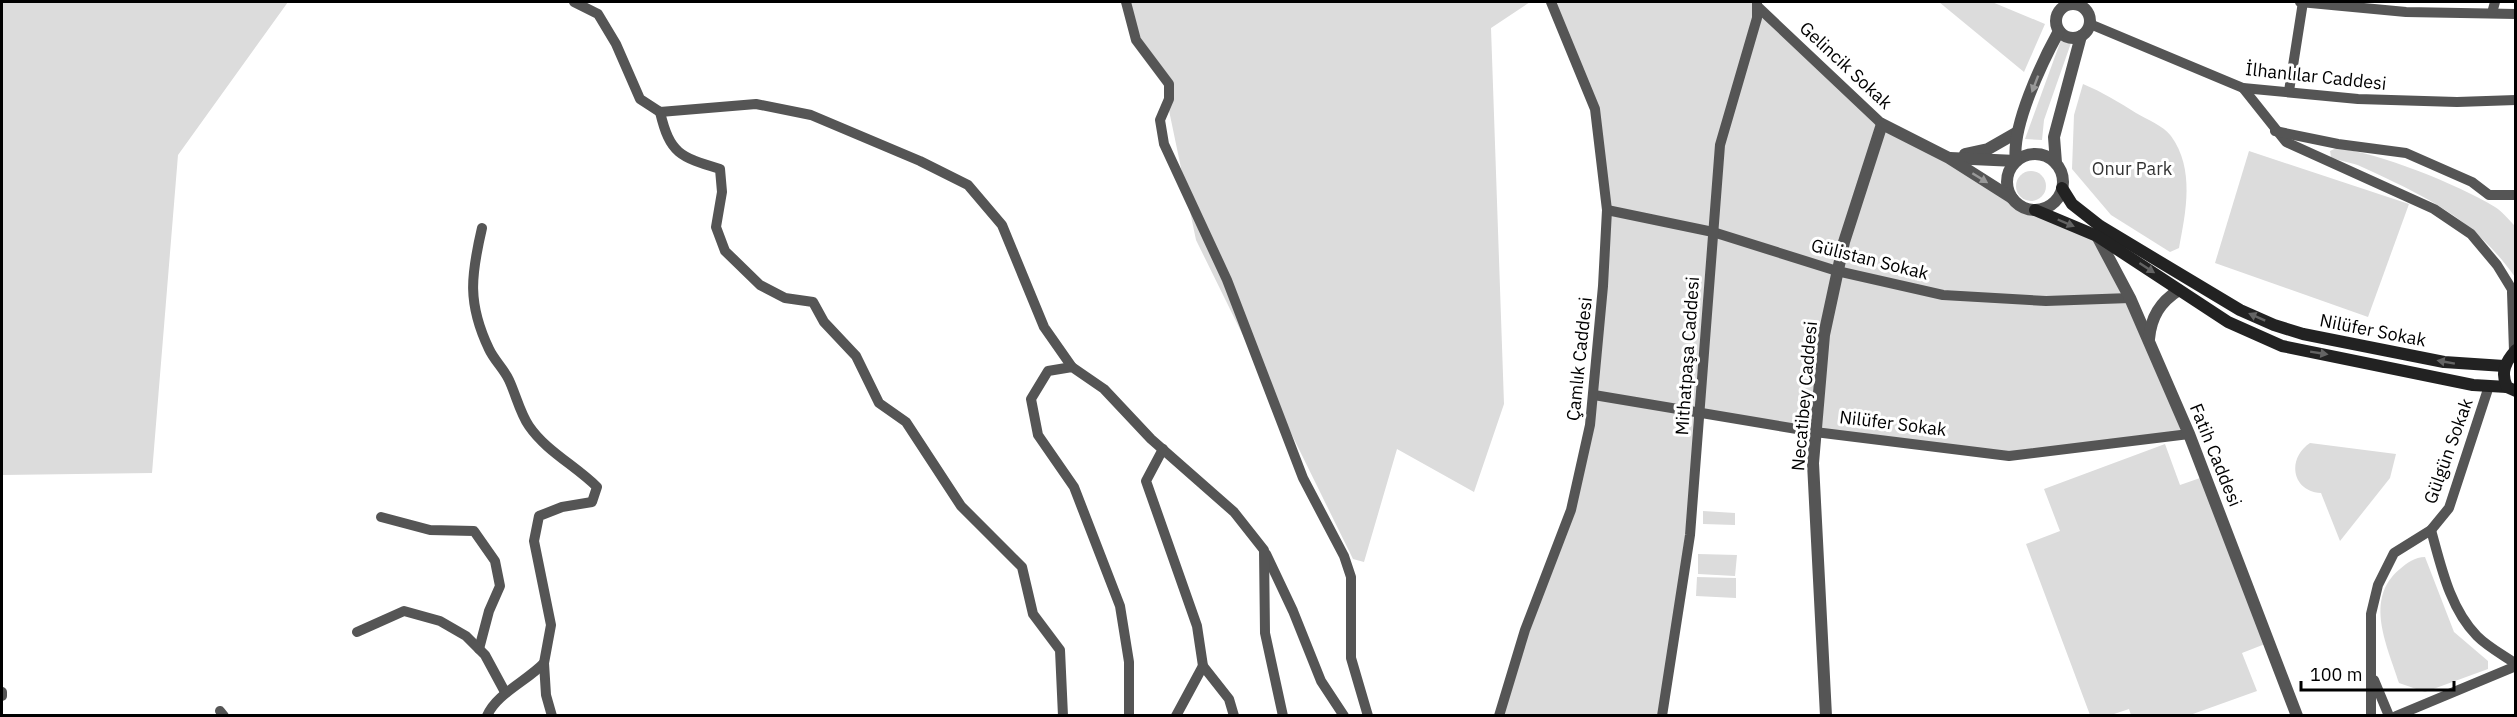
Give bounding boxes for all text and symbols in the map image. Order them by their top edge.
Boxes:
street label: Gelincik Sokak [1795,16,1897,114]
street label: İlhanlılar Caddesi [2244,57,2388,95]
one-way arrow [2030,75,2040,93]
park label: Onur Park [2092,157,2173,180]
one-way arrow [1972,172,1988,183]
one-way arrow [2058,218,2076,228]
street label: Gülistan Sokak [1809,233,1932,285]
one-way arrow [2139,262,2155,273]
street label: Mithatpaşa Caddesi [1670,276,1704,436]
street label: Çamlık Caddesi [1561,296,1597,422]
street label: Nilüfer Sokak [2318,308,2429,352]
one-way arrow [2248,312,2266,322]
street label: Necatibey Caddesi [1786,320,1822,472]
one-way arrow [2310,349,2329,358]
one-way arrow [2437,357,2456,366]
street label: Gülgün Sokak [2418,395,2478,507]
street label: Fatih Caddesi [2185,400,2247,510]
street label: Nilüfer Sokak [1838,405,1948,441]
scale bar [2301,654,2454,692]
text: 100 m [2310,663,2362,686]

